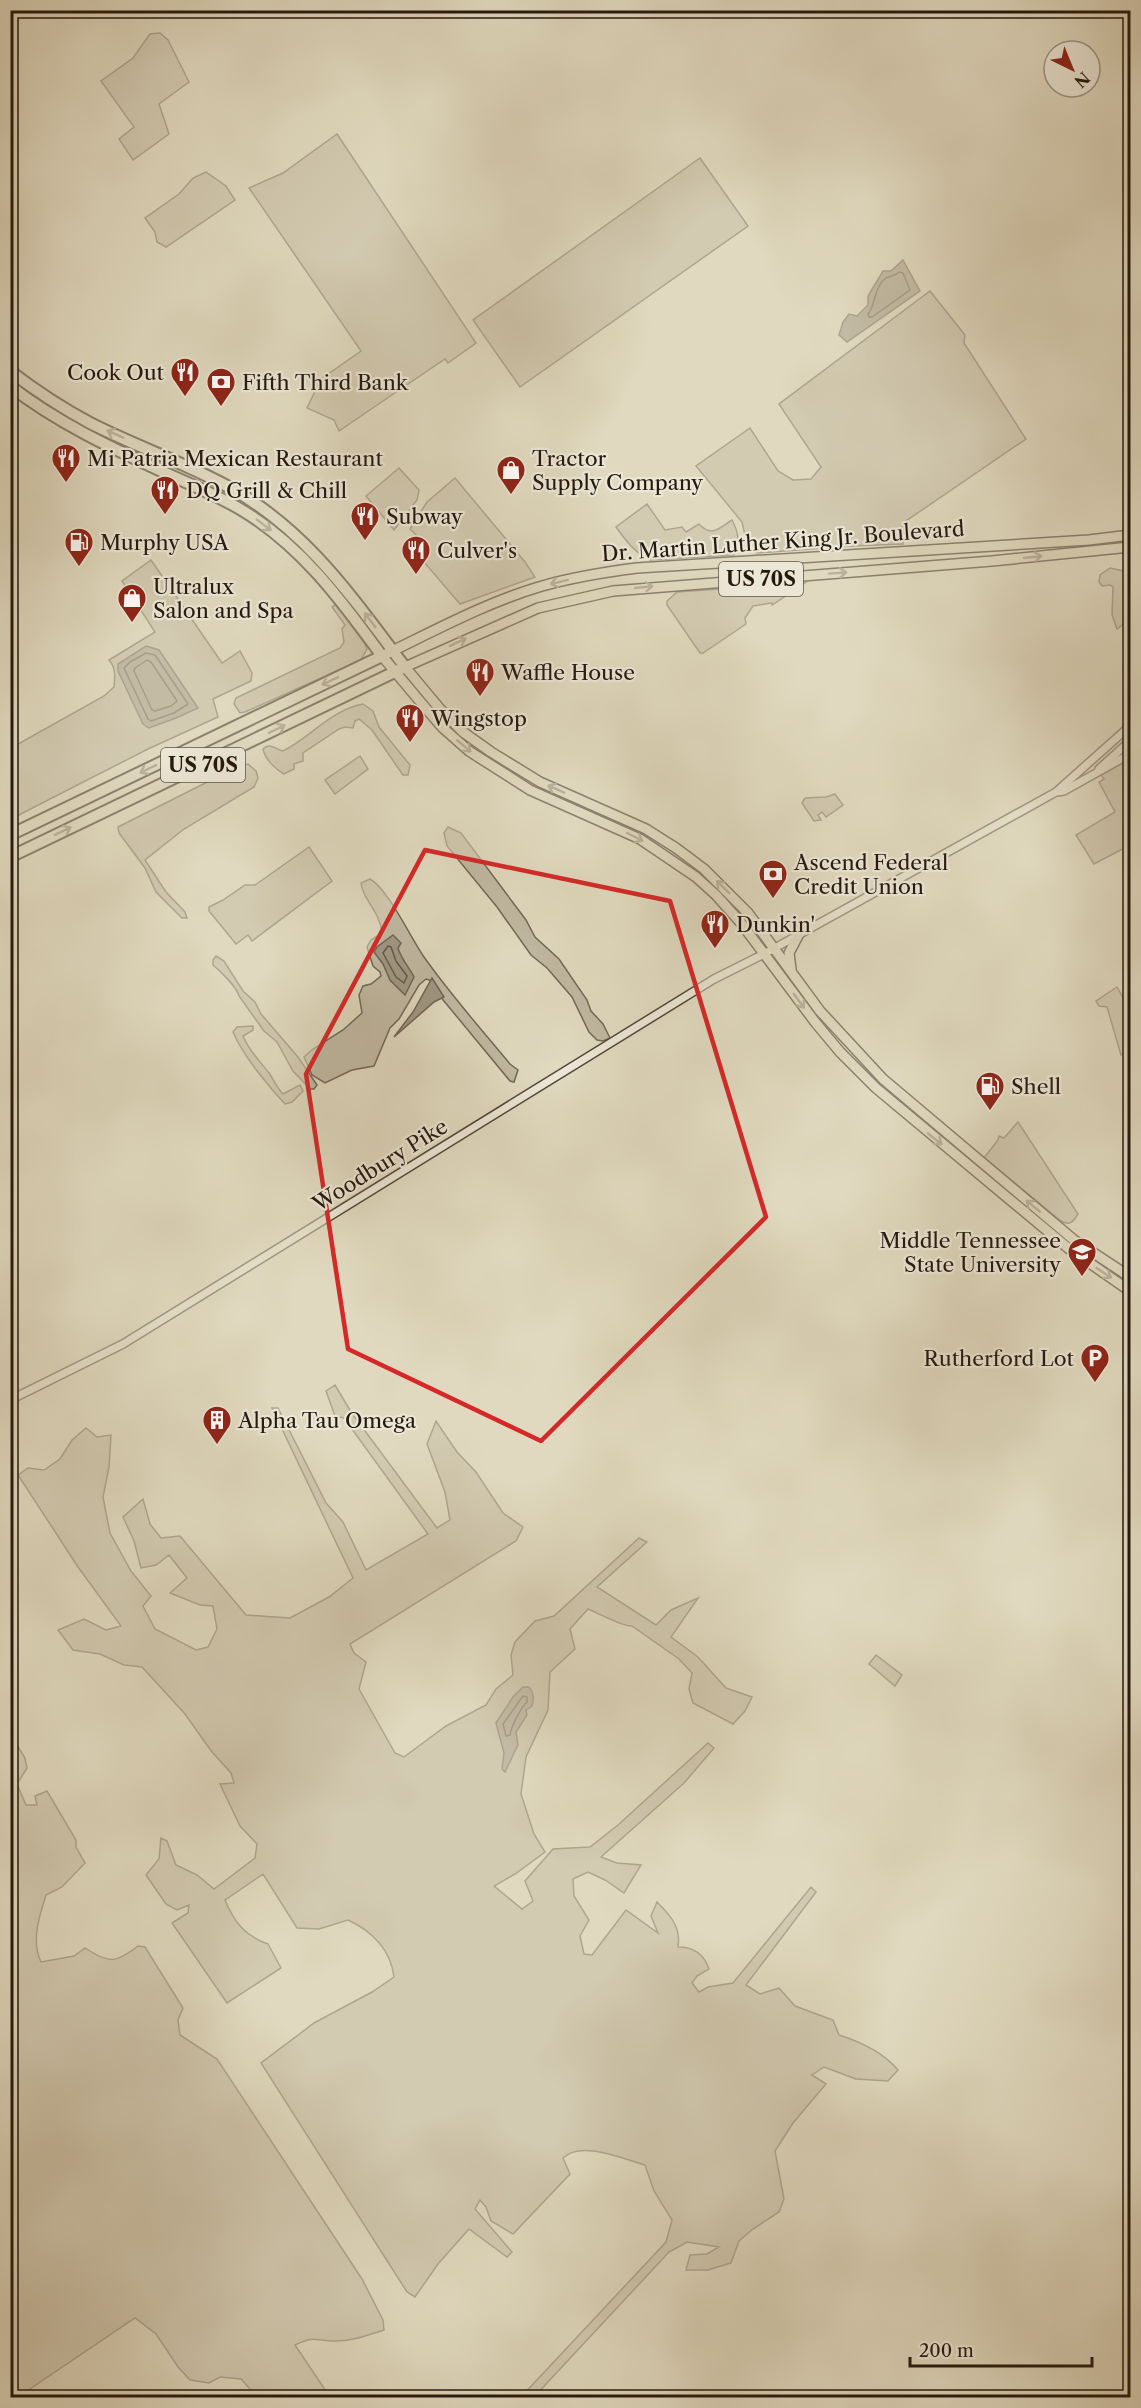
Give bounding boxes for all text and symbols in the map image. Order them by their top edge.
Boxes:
north arrow [1042,39,1102,99]
text: N [1070,68,1094,92]
restaurant icon: Cook Out [169,356,201,398]
place label: Cook Out [67,360,165,385]
bank icon: Fifth Third Bank [205,366,237,408]
place label: Fifth Third Bank [242,370,409,395]
one-way arrow [106,428,125,439]
restaurant icon: Mi Patria Mexican Restaurant [50,442,82,484]
place label: Mi Patria Mexican Restaurant [87,446,383,471]
place label: Tractor Supply Company [532,446,703,495]
shop icon: Tractor Supply Company [495,454,527,496]
restaurant icon: DQ Grill & Chill [149,474,181,516]
place label: DQ Grill & Chill [186,478,347,503]
restaurant icon: Subway [349,500,381,542]
place label: Subway [386,504,463,529]
street label: Dr. Martin Luther King Jr. Boulevard [601,516,965,566]
one-way arrow [255,519,271,531]
fuel station icon: Murphy USA [63,526,95,568]
place label: Murphy USA [100,530,229,555]
restaurant icon: Culver's [400,534,432,576]
place label: Culver's [437,538,517,563]
one-way arrow [1022,551,1042,562]
road number: US 70S [719,562,803,596]
one-way arrow [828,567,848,578]
place label: Ultralux Salon and Spa [153,574,294,623]
one-way arrow [550,576,569,588]
one-way arrow [634,581,653,592]
shop icon: Ultralux Salon and Spa [116,582,148,624]
one-way arrow [363,612,376,628]
one-way arrow [449,636,467,648]
restaurant icon: Waffle House [464,656,496,698]
place label: Waffle House [500,660,635,685]
one-way arrow [321,676,339,688]
restaurant icon: Wingstop [394,702,426,744]
place label: Wingstop [430,706,527,731]
one-way arrow [268,723,286,735]
one-way arrow [456,739,472,752]
road number: US 70S [161,748,245,782]
one-way arrow [140,763,158,775]
one-way arrow [548,783,566,794]
one-way arrow [54,825,72,837]
one-way arrow [626,831,644,843]
place label: Ascend Federal Credit Union [793,850,948,899]
bank icon: Ascend Federal Credit Union [757,858,789,900]
one-way arrow [715,880,730,895]
restaurant icon: Dunkin' [699,908,731,950]
place label: Dunkin' [736,912,815,937]
one-way arrow [793,992,805,1008]
fuel station icon: Shell [974,1070,1006,1112]
place label: Shell [1011,1074,1061,1099]
street label: Woodbury Pike [307,1114,452,1217]
one-way arrow [927,1133,943,1146]
one-way arrow [1025,1199,1041,1212]
place label: Middle Tennessee State University [879,1228,1061,1277]
school or university icon: Middle Tennessee State University [1066,1236,1098,1278]
one-way arrow [1096,1267,1112,1279]
parking icon: Rutherford Lot [1079,1342,1111,1384]
place label: Rutherford Lot [923,1346,1075,1371]
building icon: Alpha Tau Omega [201,1404,233,1446]
place label: Alpha Tau Omega [237,1408,417,1433]
scale bar [910,2330,1092,2368]
text: 200 m [919,2340,974,2362]

